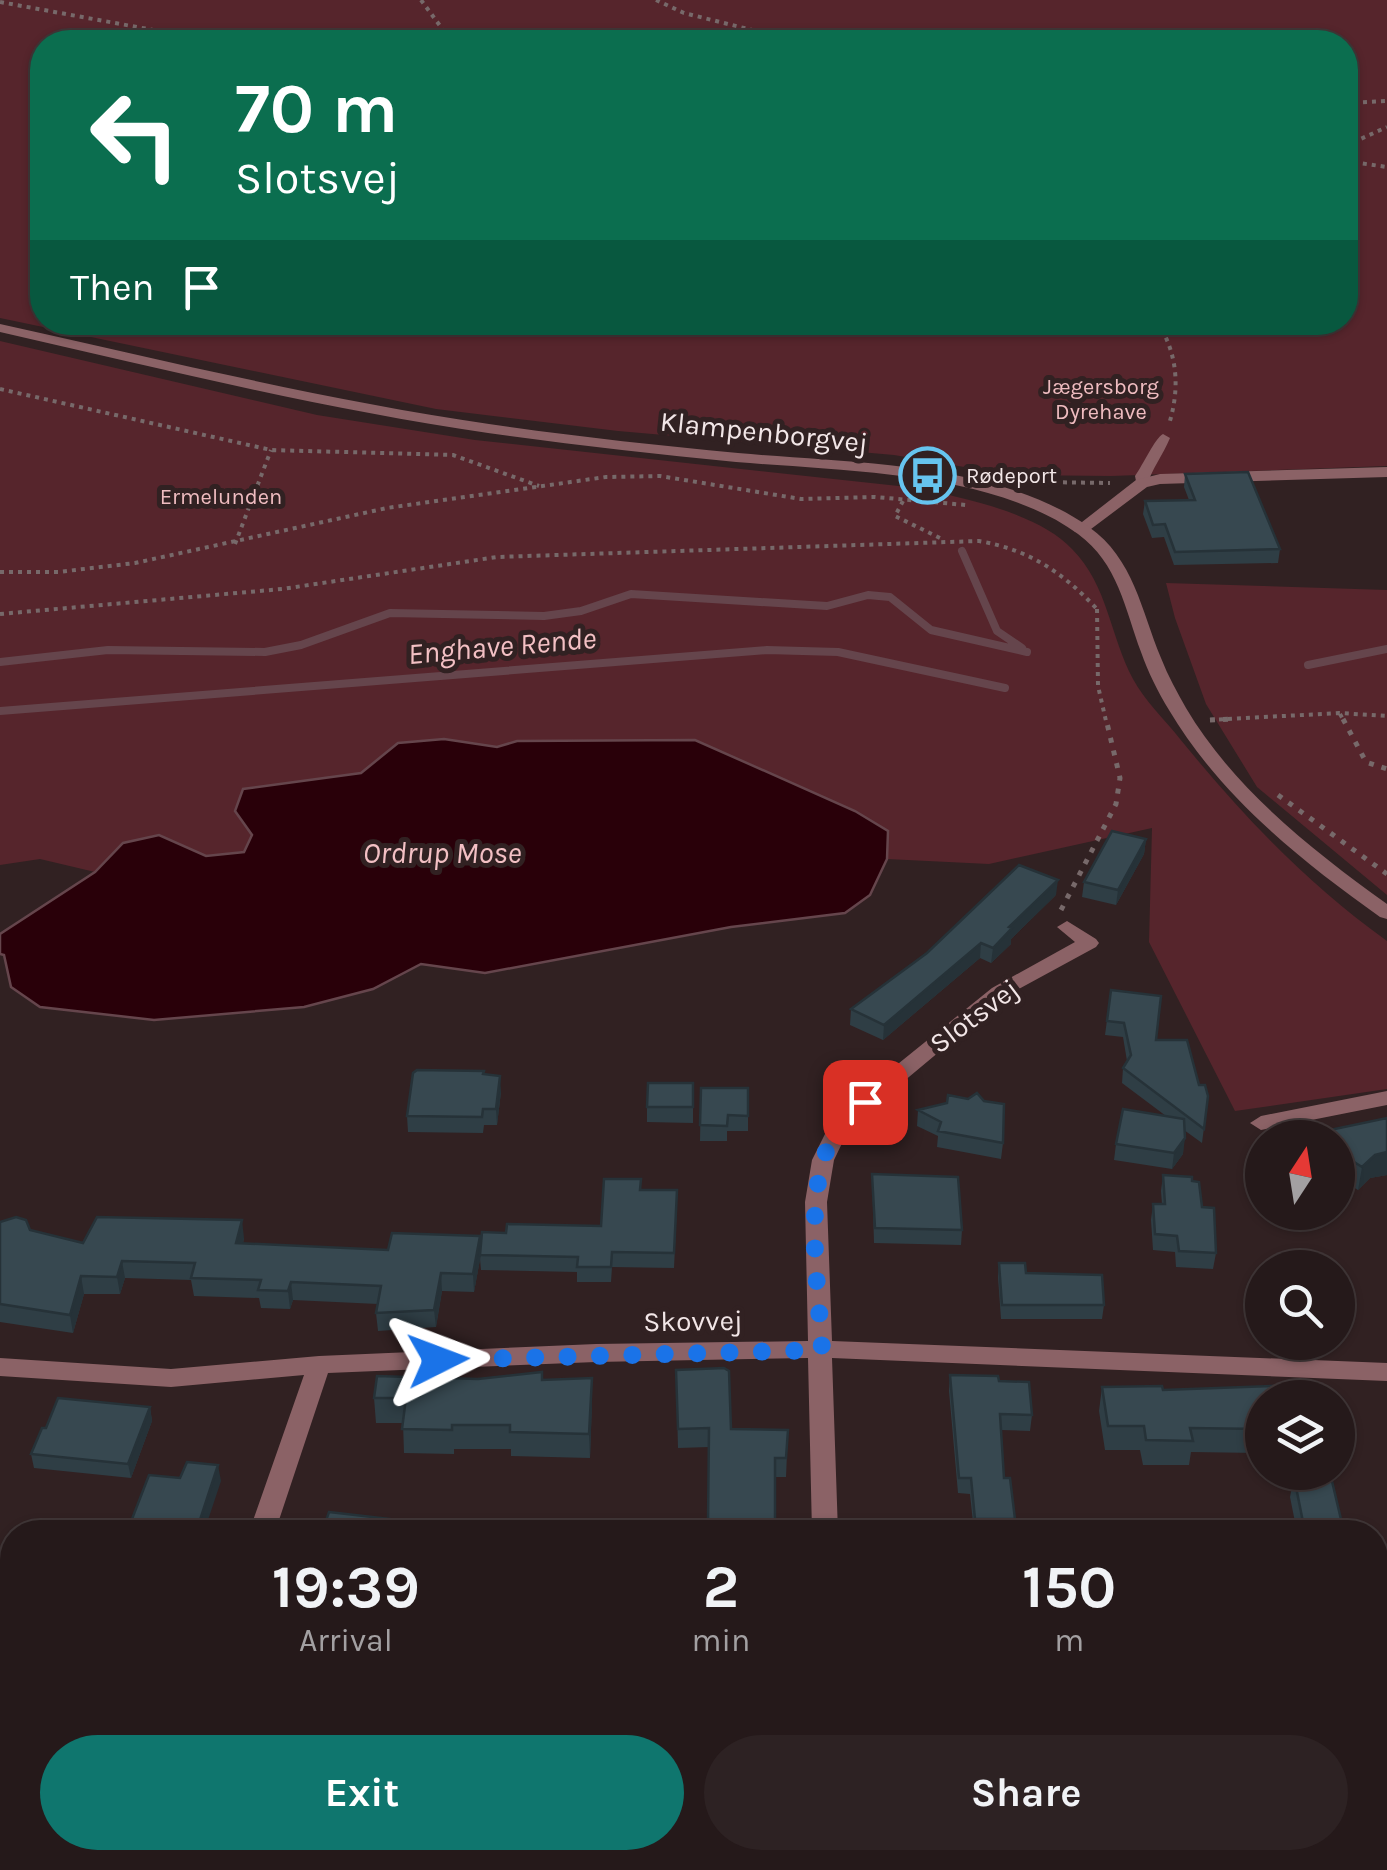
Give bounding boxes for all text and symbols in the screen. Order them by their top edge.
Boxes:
text: 70 m [235,68,398,150]
icon: left [70,70,200,200]
text: Slotsvej [235,152,400,204]
icon: arrive [174,260,229,315]
text: Then [70,265,154,310]
park label: Jægersborg Dyrehave [1043,374,1159,425]
street label: Klampenborgvej [658,405,870,459]
bus stop icon: Rødeport [897,446,957,506]
place label: Rødeport [966,463,1057,489]
park label: Ermelunden [160,484,282,510]
water label: Enghave Rende [406,620,598,672]
water label: Ordrup Mose [363,835,521,871]
street label: Slotsvej [923,972,1025,1060]
pin [823,1060,908,1145]
icon: arrive [838,1075,893,1130]
north arrow [1245,1120,1355,1230]
map controls [1245,1120,1355,1490]
button: search [1245,1250,1355,1360]
street label: Skovvej [643,1304,743,1338]
position arrow [386,1308,490,1412]
button: layers [1245,1380,1355,1490]
text: 19:39 [272,1552,420,1622]
text: 2 [703,1552,739,1622]
text: 150 [1022,1552,1116,1622]
text: Arrival [299,1622,393,1659]
text: min [692,1622,750,1659]
text: m [1054,1622,1084,1659]
button: Exit [40,1735,684,1850]
button: Share [704,1735,1348,1850]

